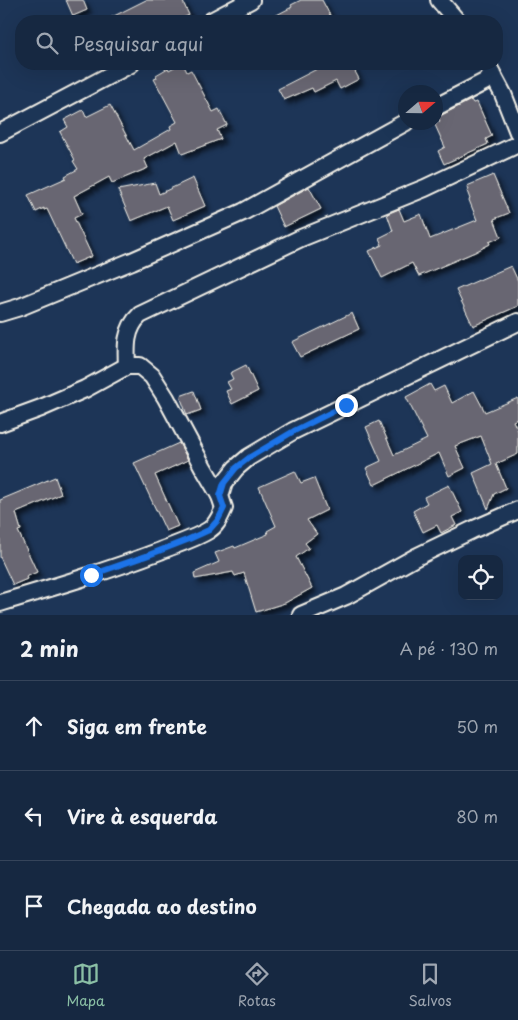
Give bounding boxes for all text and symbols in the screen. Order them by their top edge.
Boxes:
search box [15,15,503,70]
icon: search [33,29,61,57]
text: Pesquisar aqui [73,29,203,57]
north arrow [398,85,443,130]
route end [335,394,358,417]
map controls [458,555,503,600]
button: locate [458,555,503,600]
route start [80,564,103,587]
text: 2 min [20,632,79,664]
text: A pé · 130 m [400,636,498,660]
icon: ahead [20,712,48,740]
text: Siga em frente [67,712,207,740]
text: 50 m [457,714,498,738]
icon: left [20,802,48,830]
text: Vire à esquerda [67,802,218,830]
text: 80 m [456,804,498,828]
icon: arrive [20,892,48,920]
text: Chegada ao destino [67,892,257,920]
tab: Mapa [66,960,105,1011]
tab: Rotas [238,960,276,1011]
tab: Salvos [408,960,452,1011]

